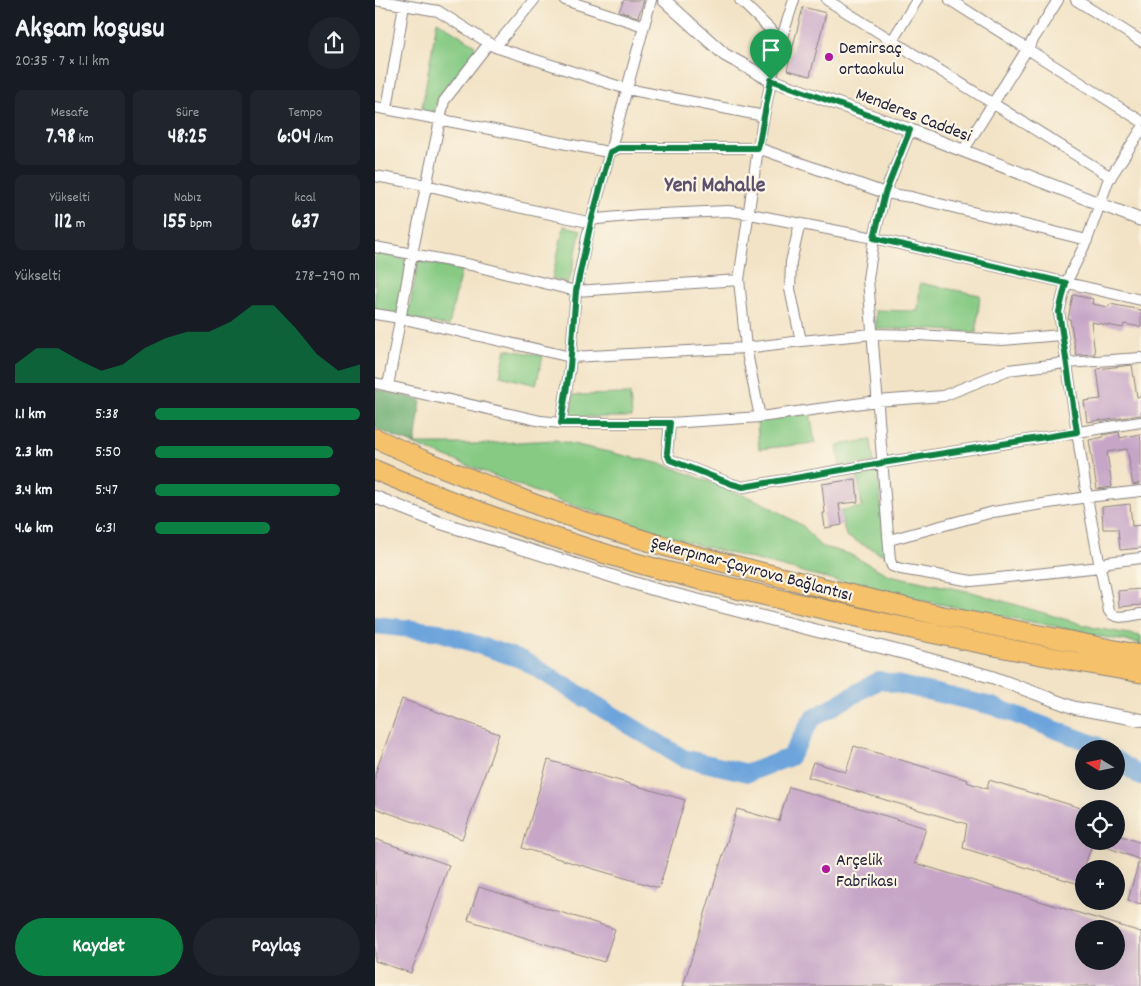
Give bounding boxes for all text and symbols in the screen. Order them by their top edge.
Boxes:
text: Akşam koşusu [15,11,165,51]
button: share [308,17,360,69]
pin [750,29,792,80]
icon: arrive [757,36,785,64]
place label: Demirsaç ortaokulu [839,37,904,83]
text: 20:35 · 7 × 1.1 km [15,50,109,73]
marker: Demirsaç ortaokulu [823,51,835,63]
street label: Menderes Caddesi [851,83,975,150]
text: Mesafe [51,103,89,123]
text: Süre [176,103,199,123]
text: Tempo [288,103,322,123]
text: 7.98 [46,123,75,153]
text: 48:25 [168,123,207,153]
text: 6:04 [277,123,311,153]
text: km [75,129,94,149]
text: /km [311,129,333,149]
district label: Yeni Mahalle [664,171,766,202]
text: Yükselti [50,188,90,208]
text: Nabız [174,188,201,208]
text: kcal [295,188,316,208]
text: 112 [54,208,73,238]
text: 155 [163,208,187,238]
text: 637 [291,208,319,238]
text: m [73,214,85,234]
text: bpm [187,214,212,234]
text: Yükselti [15,265,61,288]
text: 278–290 m [295,265,360,288]
text: 1.1 km [15,403,46,426]
text: 5:38 [95,403,119,426]
text: 2.3 km [15,441,53,464]
text: 5:50 [95,441,121,464]
text: 3.4 km [15,479,53,502]
text: 5:47 [95,479,118,502]
text: 4.6 km [15,517,53,540]
text: 6:31 [95,517,116,540]
street label: Şekerpınar-Çayırova Bağlantısı [648,532,855,609]
north arrow [1075,740,1125,790]
map controls [1075,740,1125,970]
button: locate [1075,800,1125,850]
place label: Arçelik Fabrikası [836,849,897,895]
button: + [1075,860,1125,910]
marker: Arçelik Fabrikası [820,863,832,875]
button: Kaydet [15,918,183,976]
button: Paylaş [193,918,360,976]
button: − [1075,920,1125,970]

